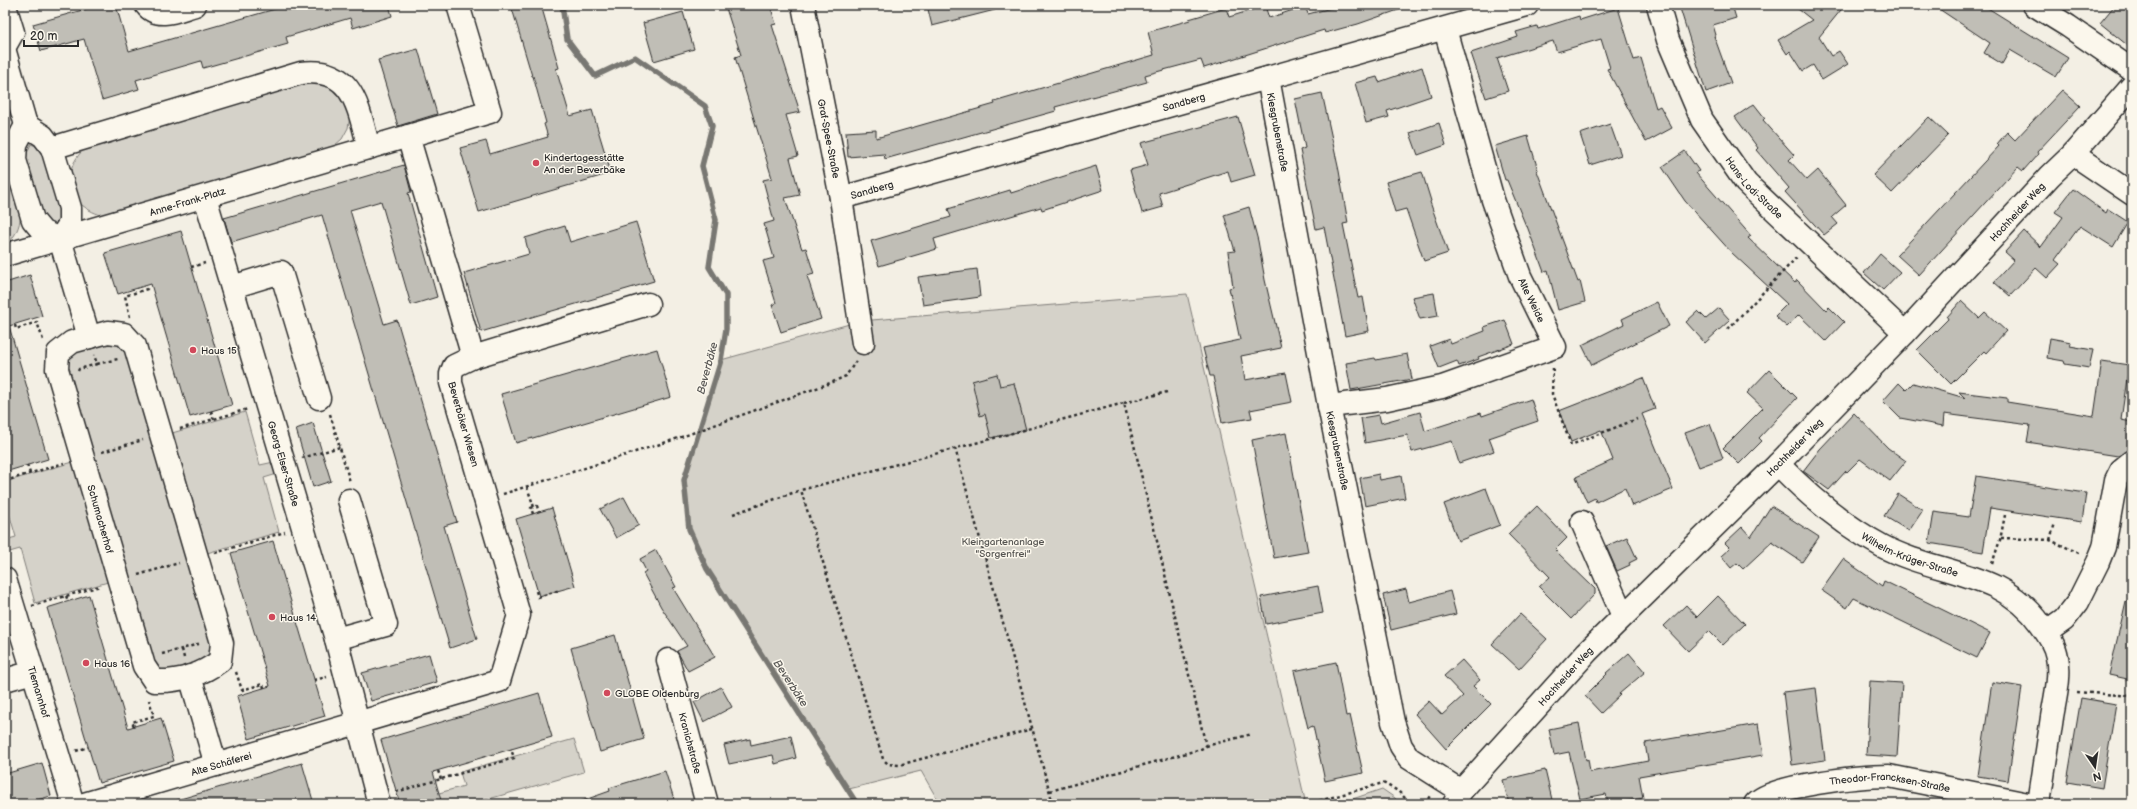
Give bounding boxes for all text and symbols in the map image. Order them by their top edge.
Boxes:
scale bar [24,22,78,48]
text: 20 m [30,29,57,44]
street label: Sandberg [1161,91,1207,114]
street label: Kiesgrubenstraße [1264,92,1290,173]
street label: Graf-Spee-Straße [815,98,842,179]
place label: Kindertagesstätte An der Beverbäke [544,152,625,176]
street label: Hans-Lodi-Straße [1722,155,1785,222]
marker: Kindertagesstätte An der Beverbäke [531,158,541,168]
street label: Sandberg [849,179,895,202]
street label: Hochheider Weg [1988,180,2048,244]
street label: Anne-Frank-Platz [148,185,227,219]
street label: Alte Weide [1515,276,1547,325]
water label: Beverbäke [694,340,721,396]
marker: Haus 15 [188,345,198,355]
place label: Haus 15 [201,345,237,357]
street label: Beverbäker Wiesen [445,380,481,469]
street label: Kiesgrubenstraße [1323,410,1351,491]
street label: Hochheider Weg [1764,416,1826,479]
street label: Georg-Elser-Straße [265,420,301,508]
street label: Schumacherhof [84,483,116,555]
street label: Wilhelm-Krüger-Straße [1859,530,1959,579]
park label: Kleingartenanlage "Sorgenfrei" [962,536,1045,560]
marker: Haus 14 [267,612,277,622]
place label: Haus 14 [280,612,316,624]
street label: Hochheider Weg [1536,644,1596,709]
water label: Beverbäke [771,657,811,710]
marker: Haus 16 [81,658,91,668]
place label: Haus 16 [94,658,130,670]
street label: Tiemannhof [25,665,52,720]
marker: GLOBE Oldenburg [602,688,612,698]
place label: GLOBE Oldenburg [615,688,699,700]
street label: Kranichstraße [675,711,704,775]
north arrow [2075,747,2115,787]
street label: Alte Schäferei [190,750,253,779]
text: N [2092,769,2103,784]
street label: Theodor-Francksen-Straße [1829,771,1951,795]

